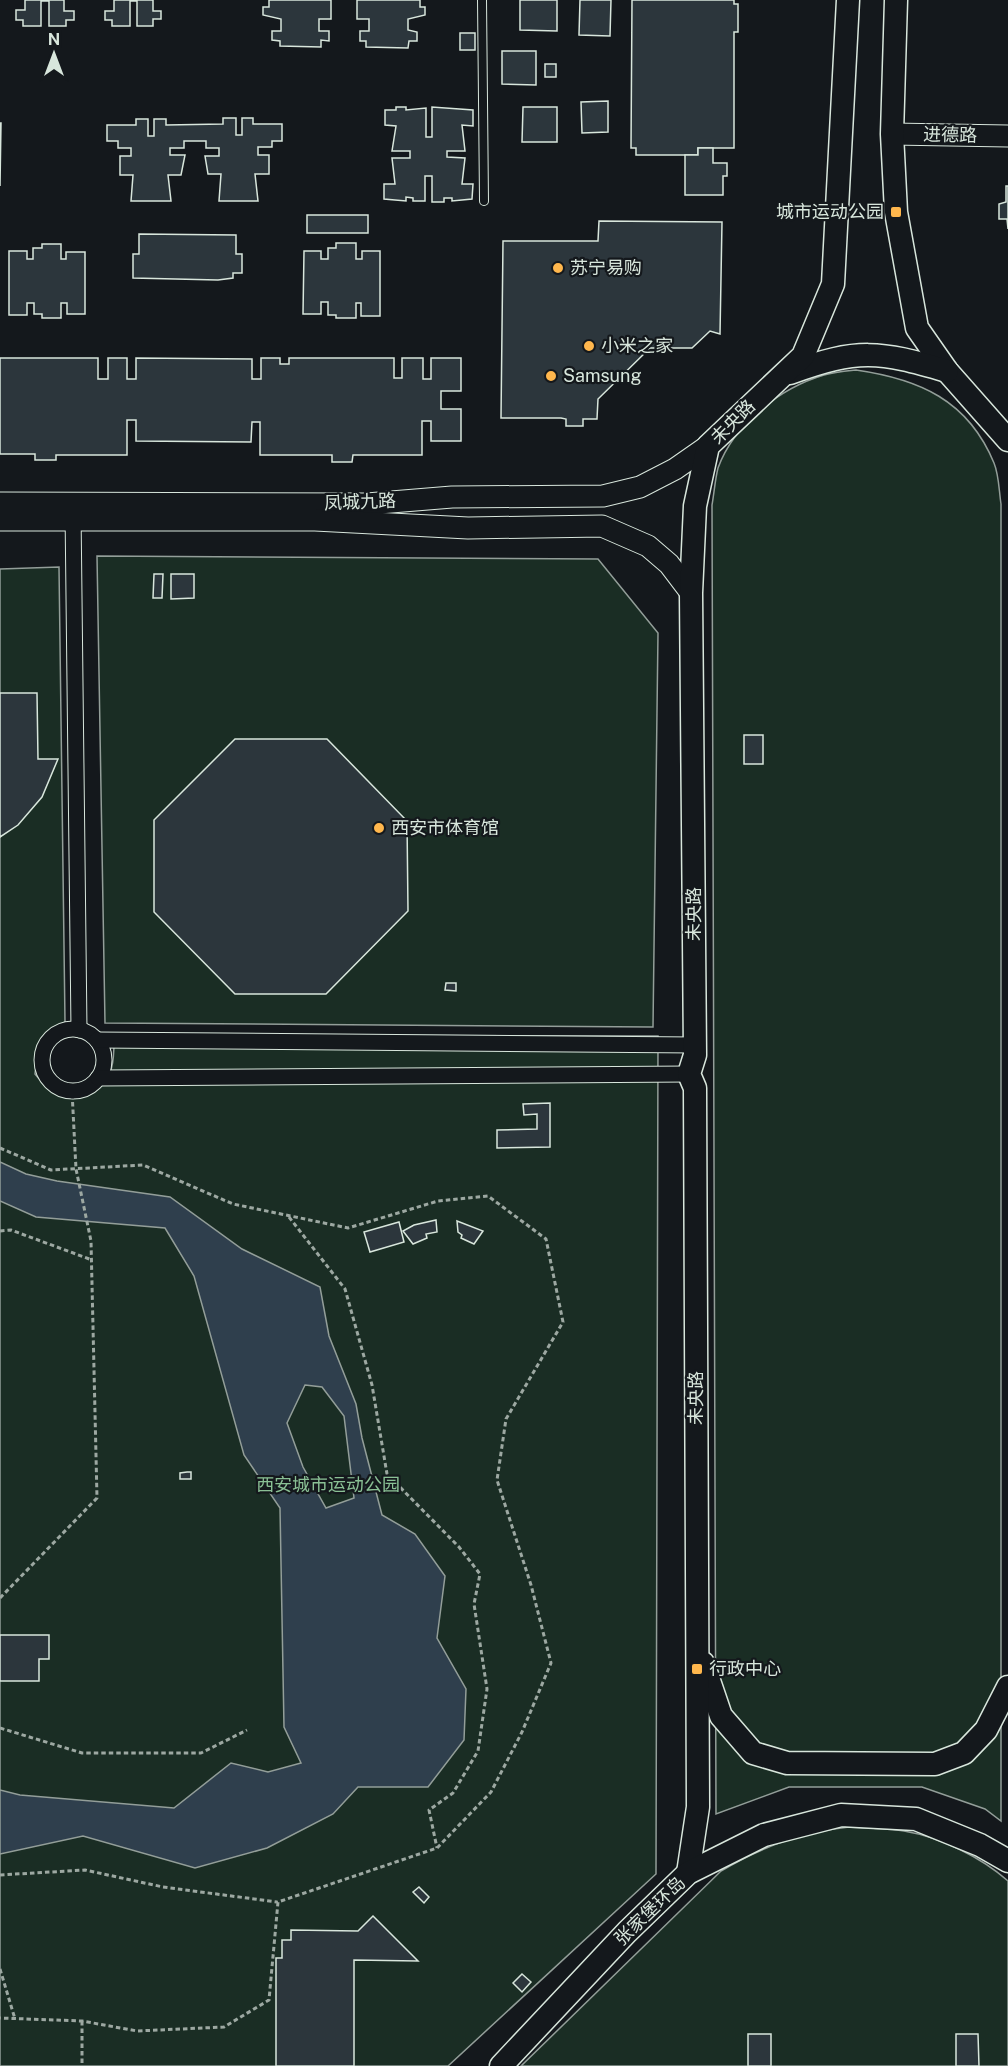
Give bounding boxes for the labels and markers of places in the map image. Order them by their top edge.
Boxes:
place label: 城市运动公园 [776,201,884,222]
marker: 城市运动公园 [889,205,903,219]
place label: 苏宁易购 [570,257,642,278]
marker: 苏宁易购 [551,261,565,275]
place label: 小米之家 [601,335,673,356]
marker: 小米之家 [582,339,596,353]
place label: Samsung [563,365,642,386]
marker: Samsung [544,369,558,383]
place label: 西安市体育馆 [391,817,499,838]
marker: 西安市体育馆 [372,821,386,835]
place label: 行政中心 [709,1658,781,1679]
marker: 行政中心 [690,1662,704,1676]

